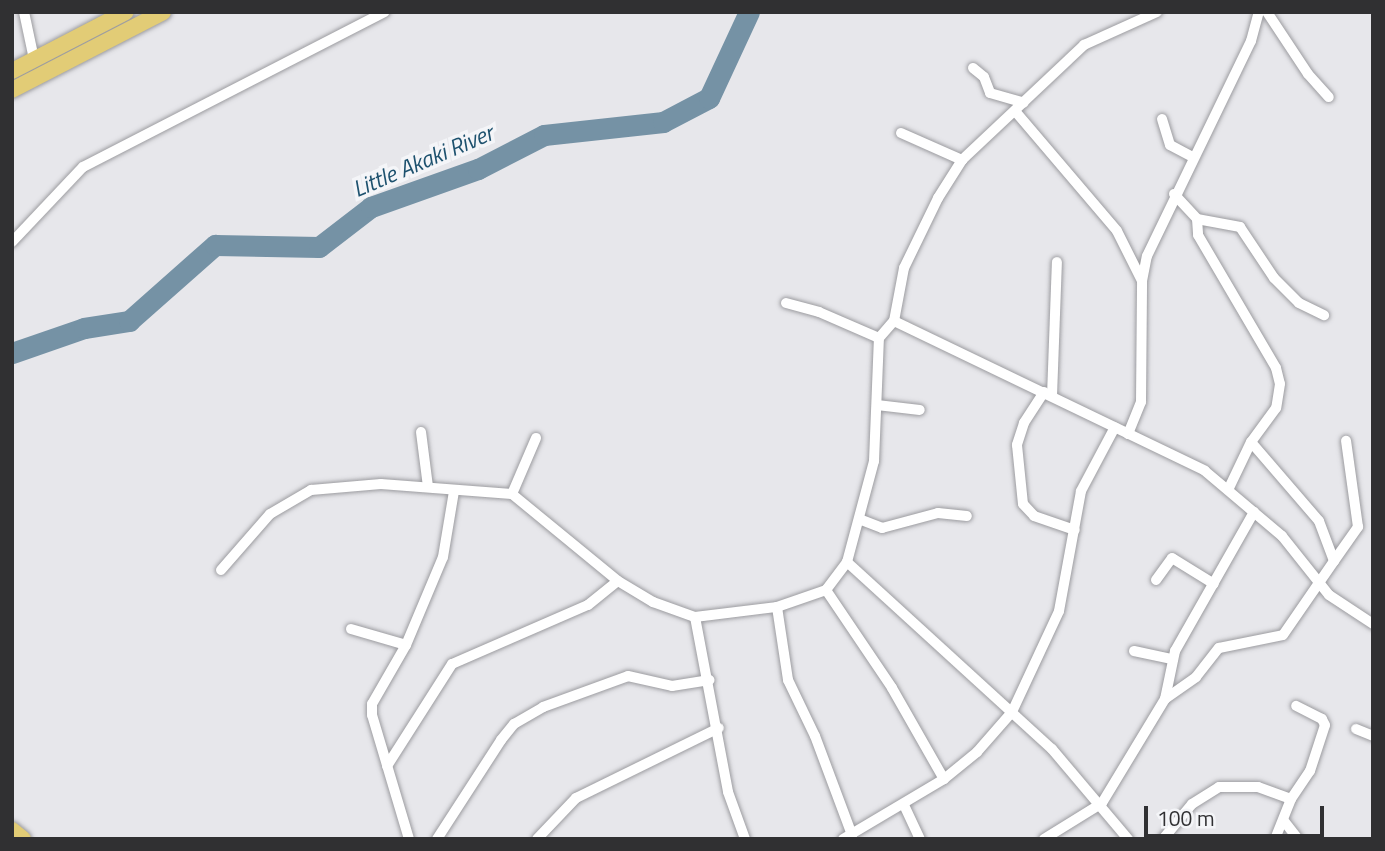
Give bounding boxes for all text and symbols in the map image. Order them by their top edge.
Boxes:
water label: Little Akaki River [349,119,497,203]
scale bar [1147,792,1327,836]
text: 100 m [1157,802,1214,834]

